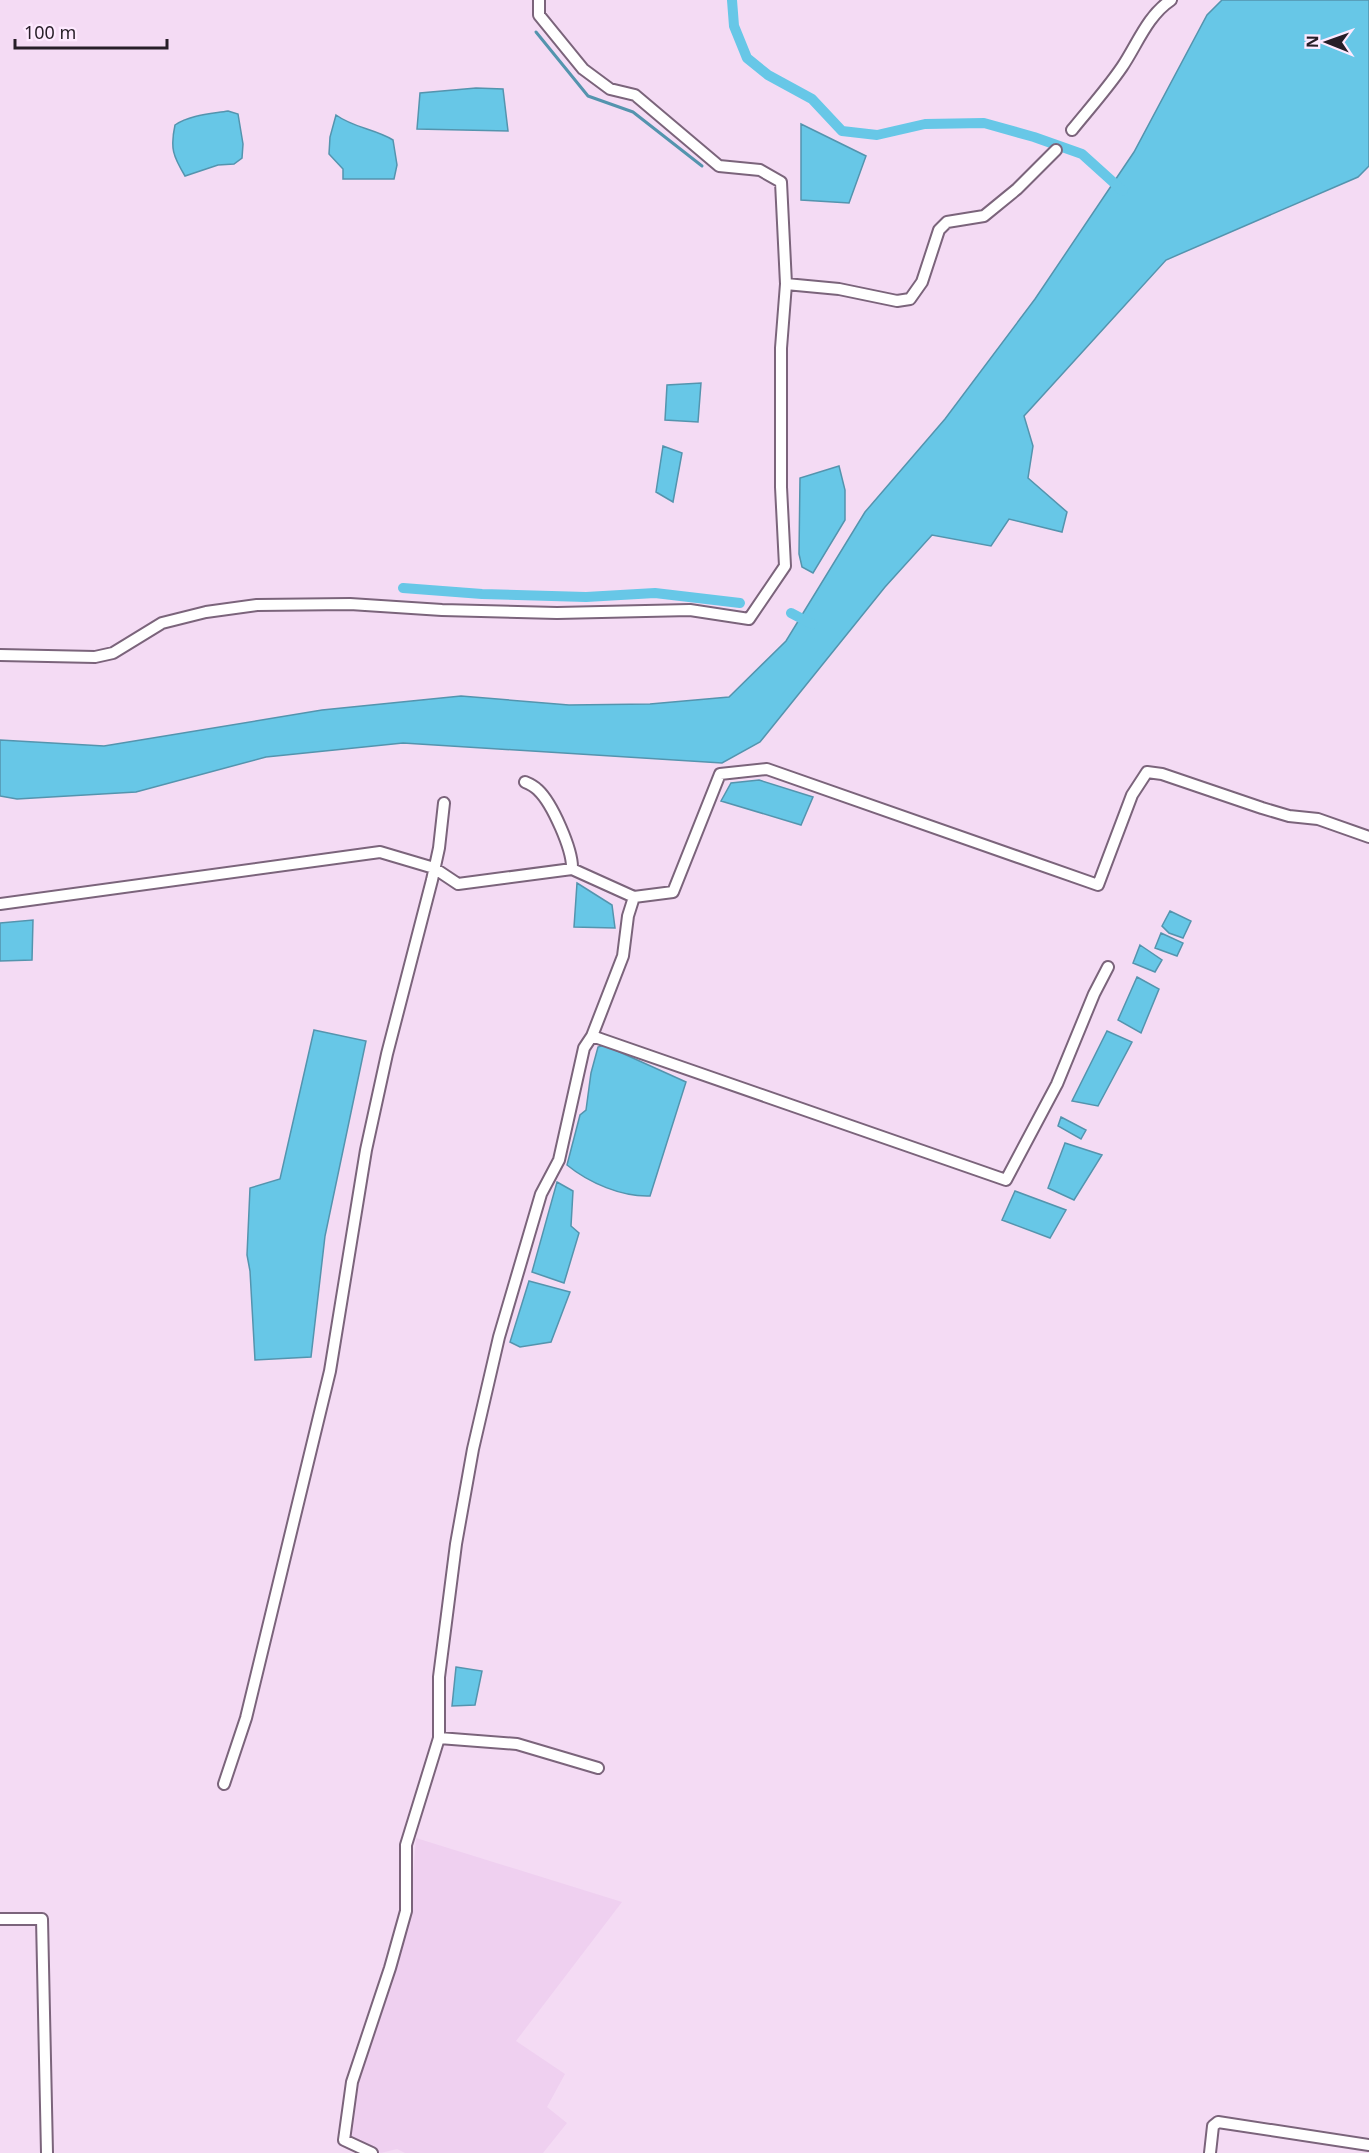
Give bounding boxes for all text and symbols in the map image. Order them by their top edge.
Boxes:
scale bar [15,12,166,50]
north arrow [1297,12,1357,72]
text: 100 m [24,20,76,44]
text: N [1301,35,1323,48]

